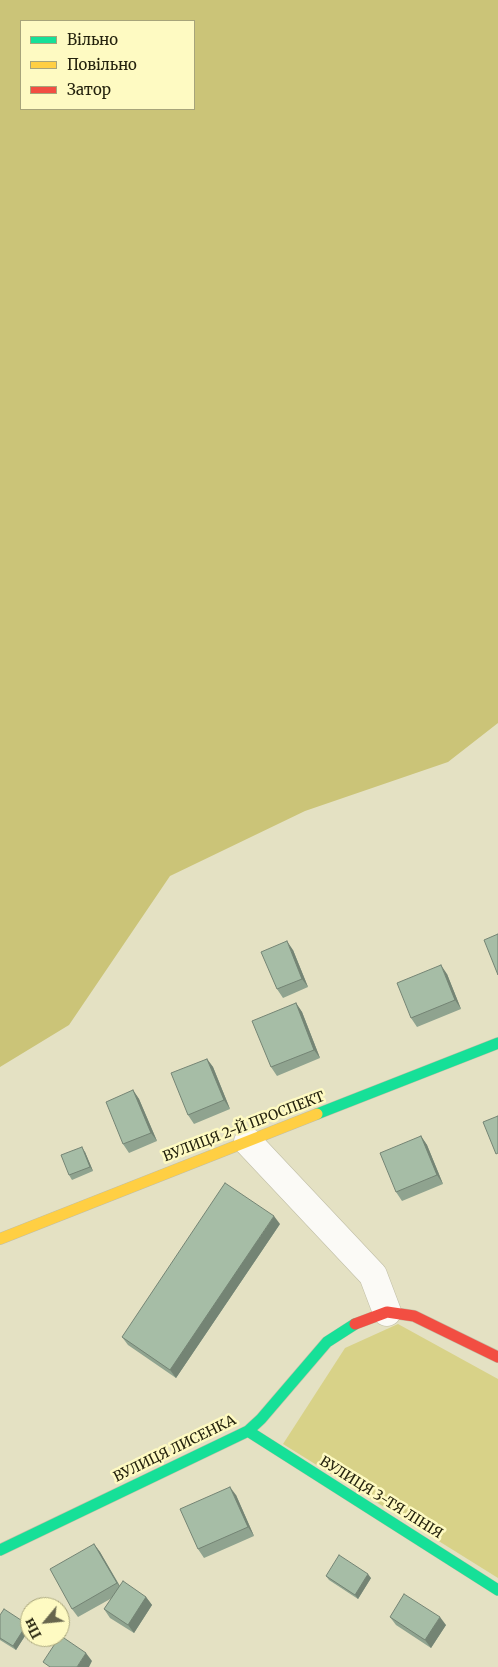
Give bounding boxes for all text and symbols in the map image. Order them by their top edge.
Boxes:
legend [20,20,195,110]
text: Вільно [67,30,118,49]
text: Повільно [67,55,137,74]
text: Затор [67,80,111,99]
street label: ВУЛИЦЯ 2-Й ПРОСПЕКТ [161,1088,327,1166]
street label: ВУЛИЦЯ ЛИСЕНКА [111,1412,239,1486]
street label: ВУЛИЦЯ 3-ТЯ ЛІНІЯ [316,1453,446,1543]
north arrow [20,1597,70,1647]
text: Пн [20,1615,46,1642]

